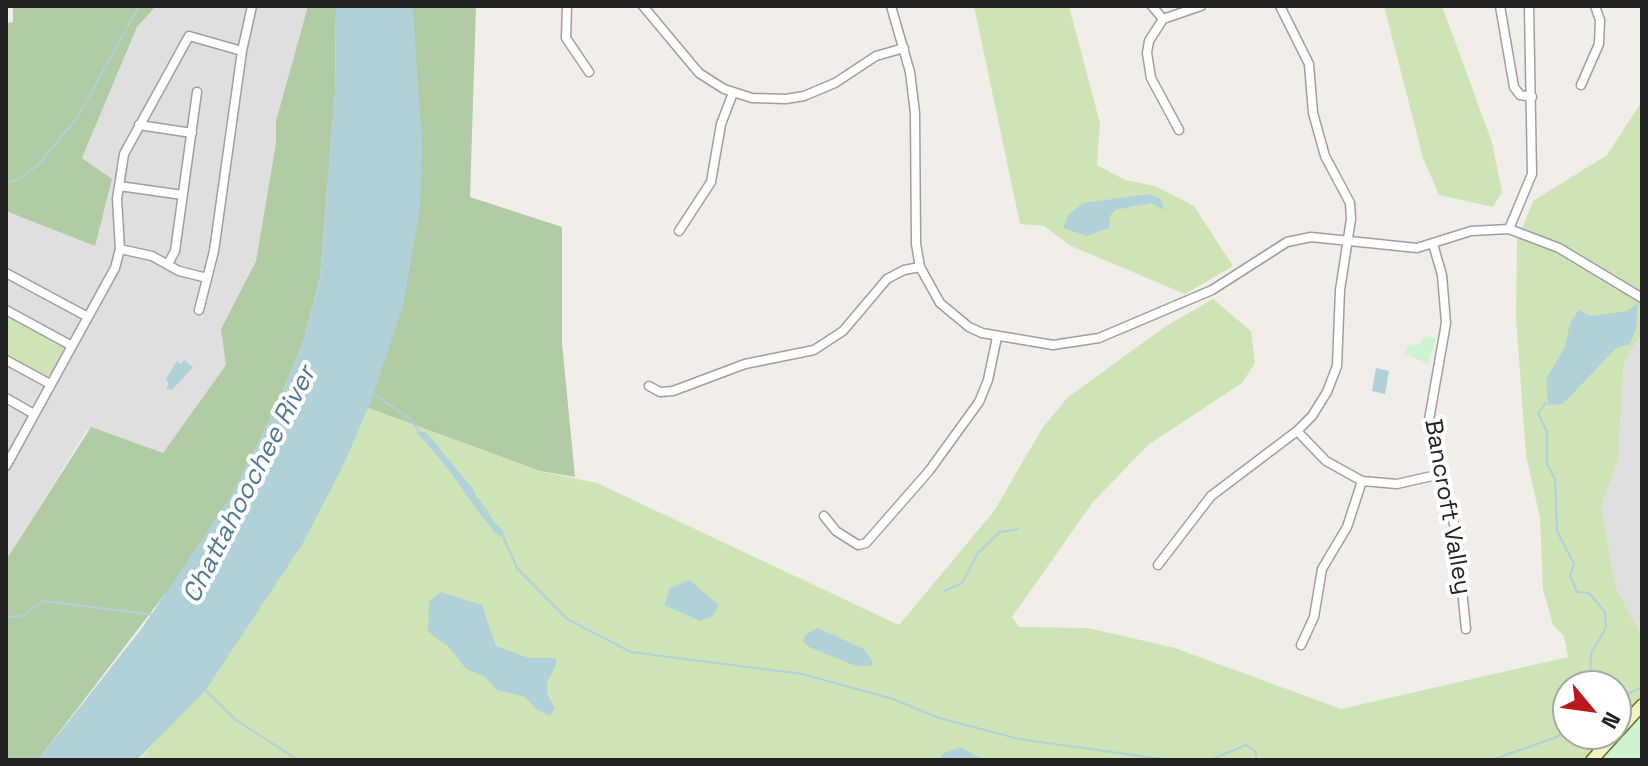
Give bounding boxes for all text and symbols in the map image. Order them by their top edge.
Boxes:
water label: Chattahoochee River [177,361,323,609]
street label: Bancroft Valley [1417,417,1477,597]
north arrow [1552,670,1632,750]
text: N [1595,707,1627,734]

